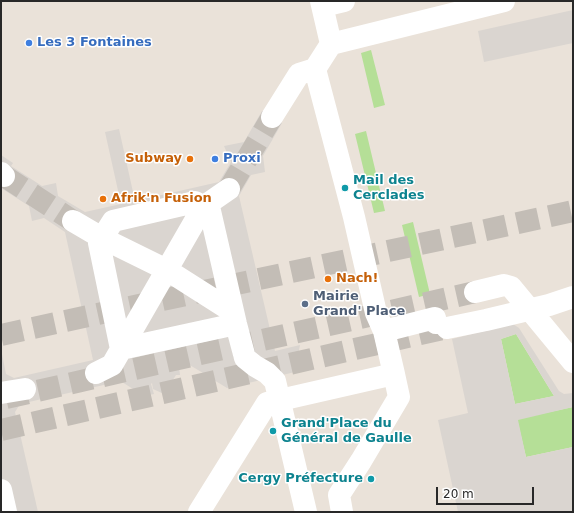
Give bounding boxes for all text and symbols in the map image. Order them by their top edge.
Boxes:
place label: Les 3 Fontaines [37,35,152,51]
marker: Les 3 Fontaines [24,38,34,48]
place label: Subway [125,151,182,167]
place label: Proxi [223,151,261,167]
marker: Subway [185,154,195,164]
marker: Proxi [210,154,220,164]
place label: Mail des Cerclades [353,173,425,204]
marker: Mail des Cerclades [340,183,350,193]
place label: Afrik'n Fusion [111,191,212,207]
marker: Afrik'n Fusion [98,194,108,204]
place label: Nach! [336,271,379,287]
marker: Nach! [323,274,333,284]
place label: Mairie Grand' Place [313,289,405,320]
marker: Mairie Grand' Place [300,299,310,309]
place label: Grand'Place du Général de Gaulle [281,416,412,447]
marker: Grand'Place du Général de Gaulle [268,426,278,436]
place label: Cergy Préfecture [238,471,363,487]
marker: Cergy Préfecture [366,474,376,484]
scale bar [438,479,536,505]
text: 20 m [443,487,474,501]

